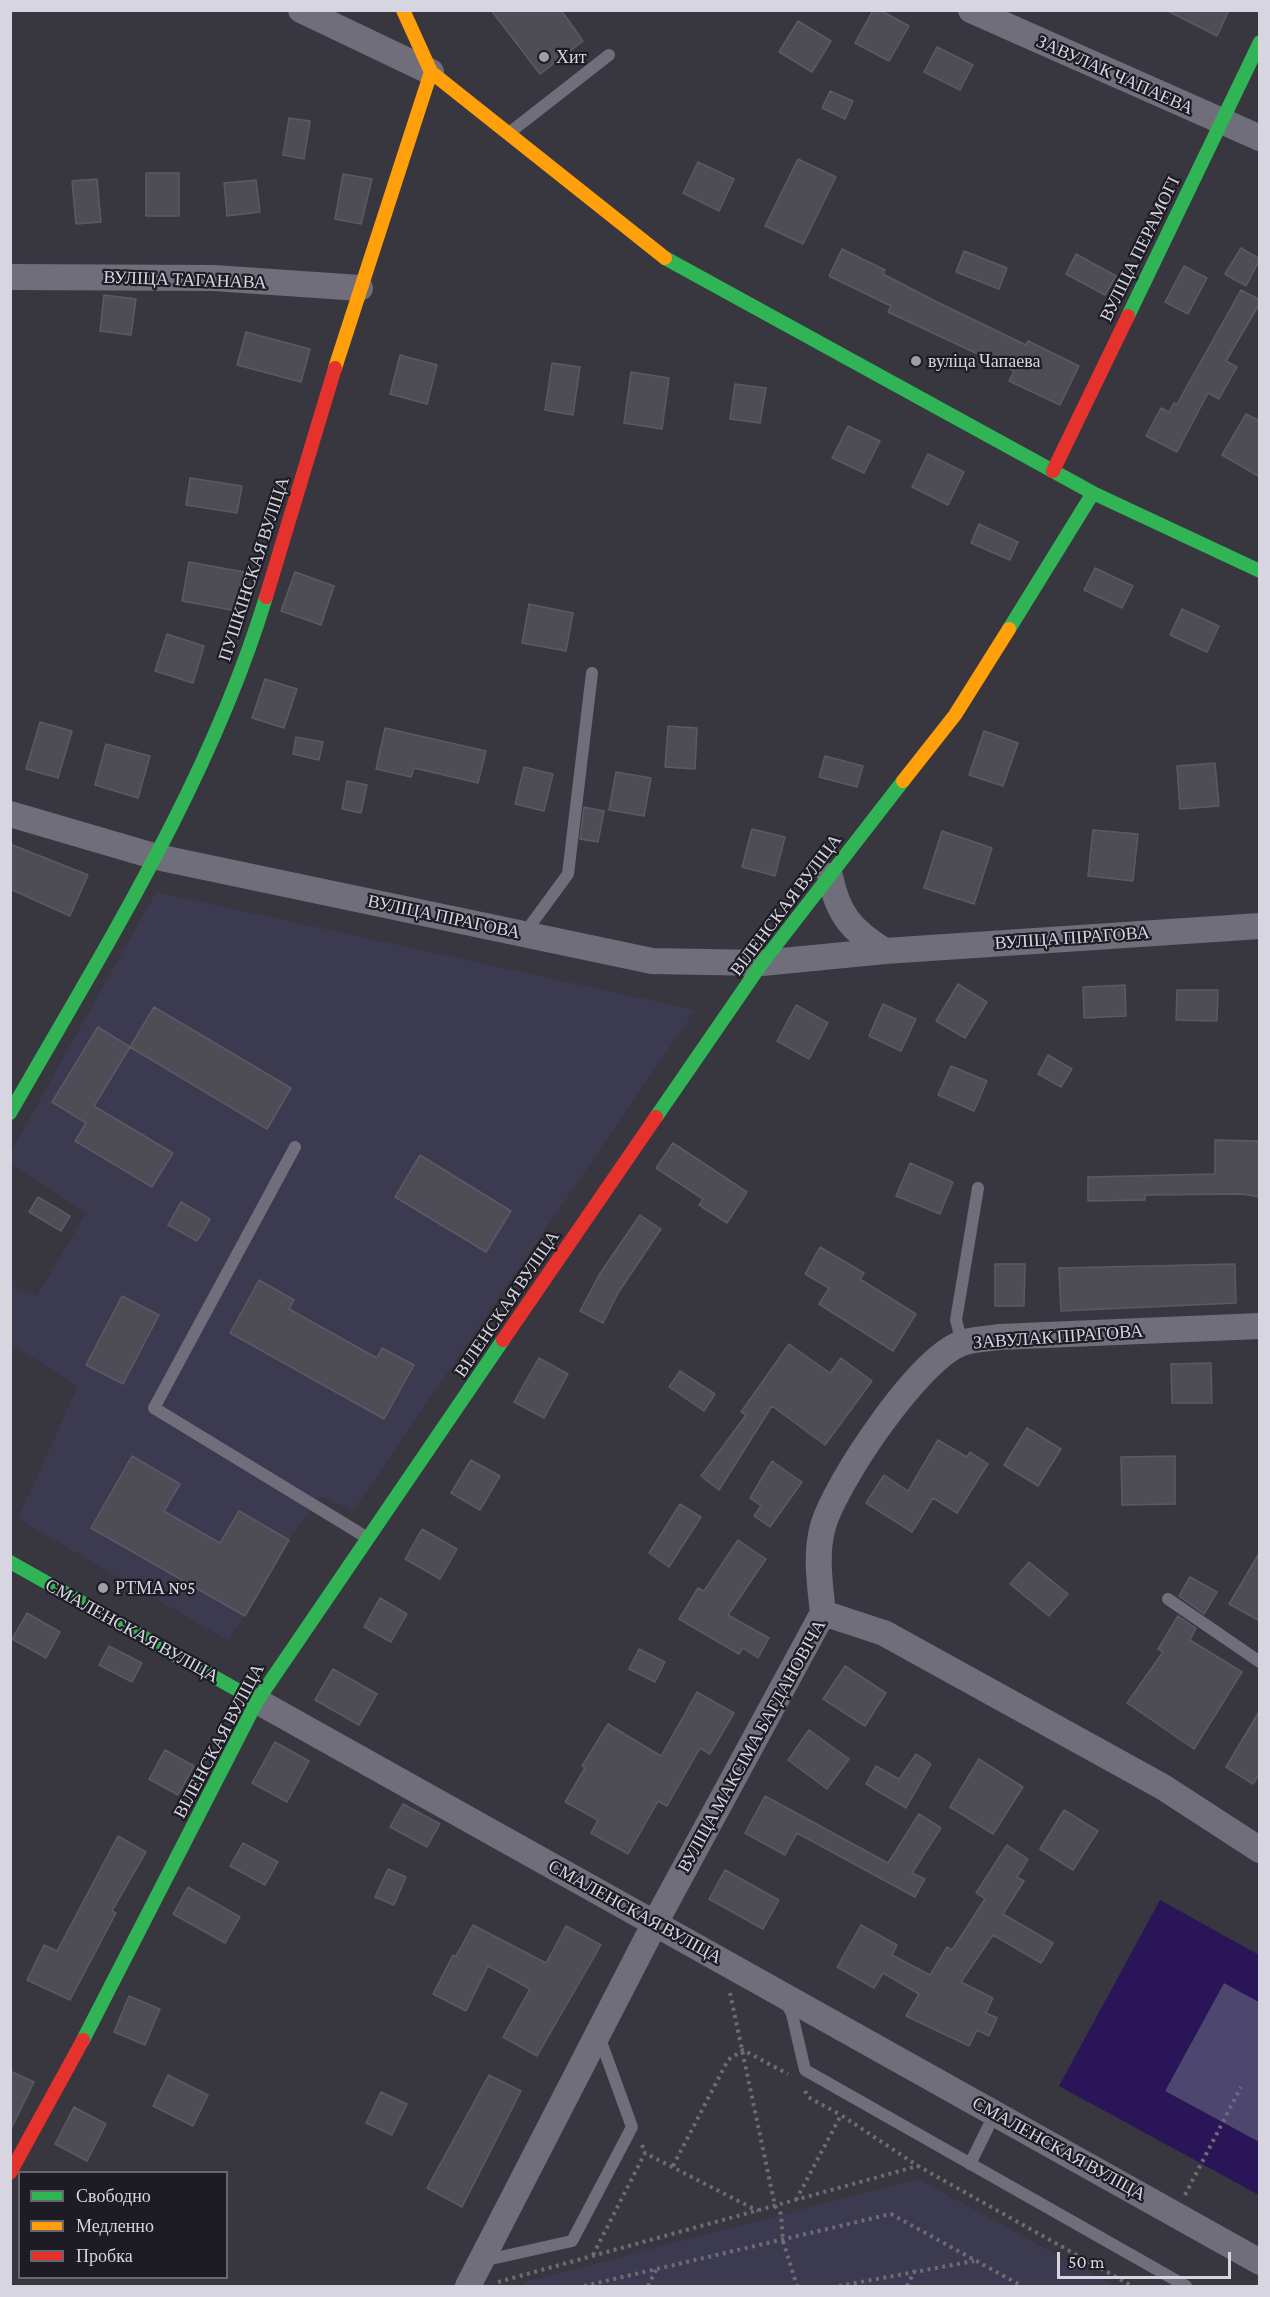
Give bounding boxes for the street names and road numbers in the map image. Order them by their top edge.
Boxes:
street label: ЗАВУЛАК ЧАПАЕВА [1033,31,1197,119]
street label: ВУЛІЦА ПЕРАМОГІ [1095,173,1185,325]
street label: ВУЛІЦА ТАГАНАВА [103,266,267,294]
street label: ПУШКІНСКАЯ ВУЛІЦА [214,474,294,664]
street label: ВІЛЕНСКАЯ ВУЛІЦА [726,830,846,980]
street label: ВУЛІЦА ПІРАГОВА [366,890,522,944]
street label: ВУЛІЦА ПІРАГОВА [994,922,1150,954]
street label: ВІЛЕНСКАЯ ВУЛІЦА [450,1227,564,1381]
street label: ЗАВУЛАК ПІРАГОВА [972,1320,1144,1354]
street label: СМАЛЕНСКАЯ ВУЛІЦА [41,1574,223,1688]
street label: ВУЛІЦА МАКСІМА БАГДАНОВІЧА [673,1616,831,1876]
street label: ВІЛЕНСКАЯ ВУЛІЦА [169,1660,269,1822]
street label: СМАЛЕНСКАЯ ВУЛІЦА [544,1855,726,1969]
street label: СМАЛЕНСКАЯ ВУЛІЦА [968,2092,1150,2206]

